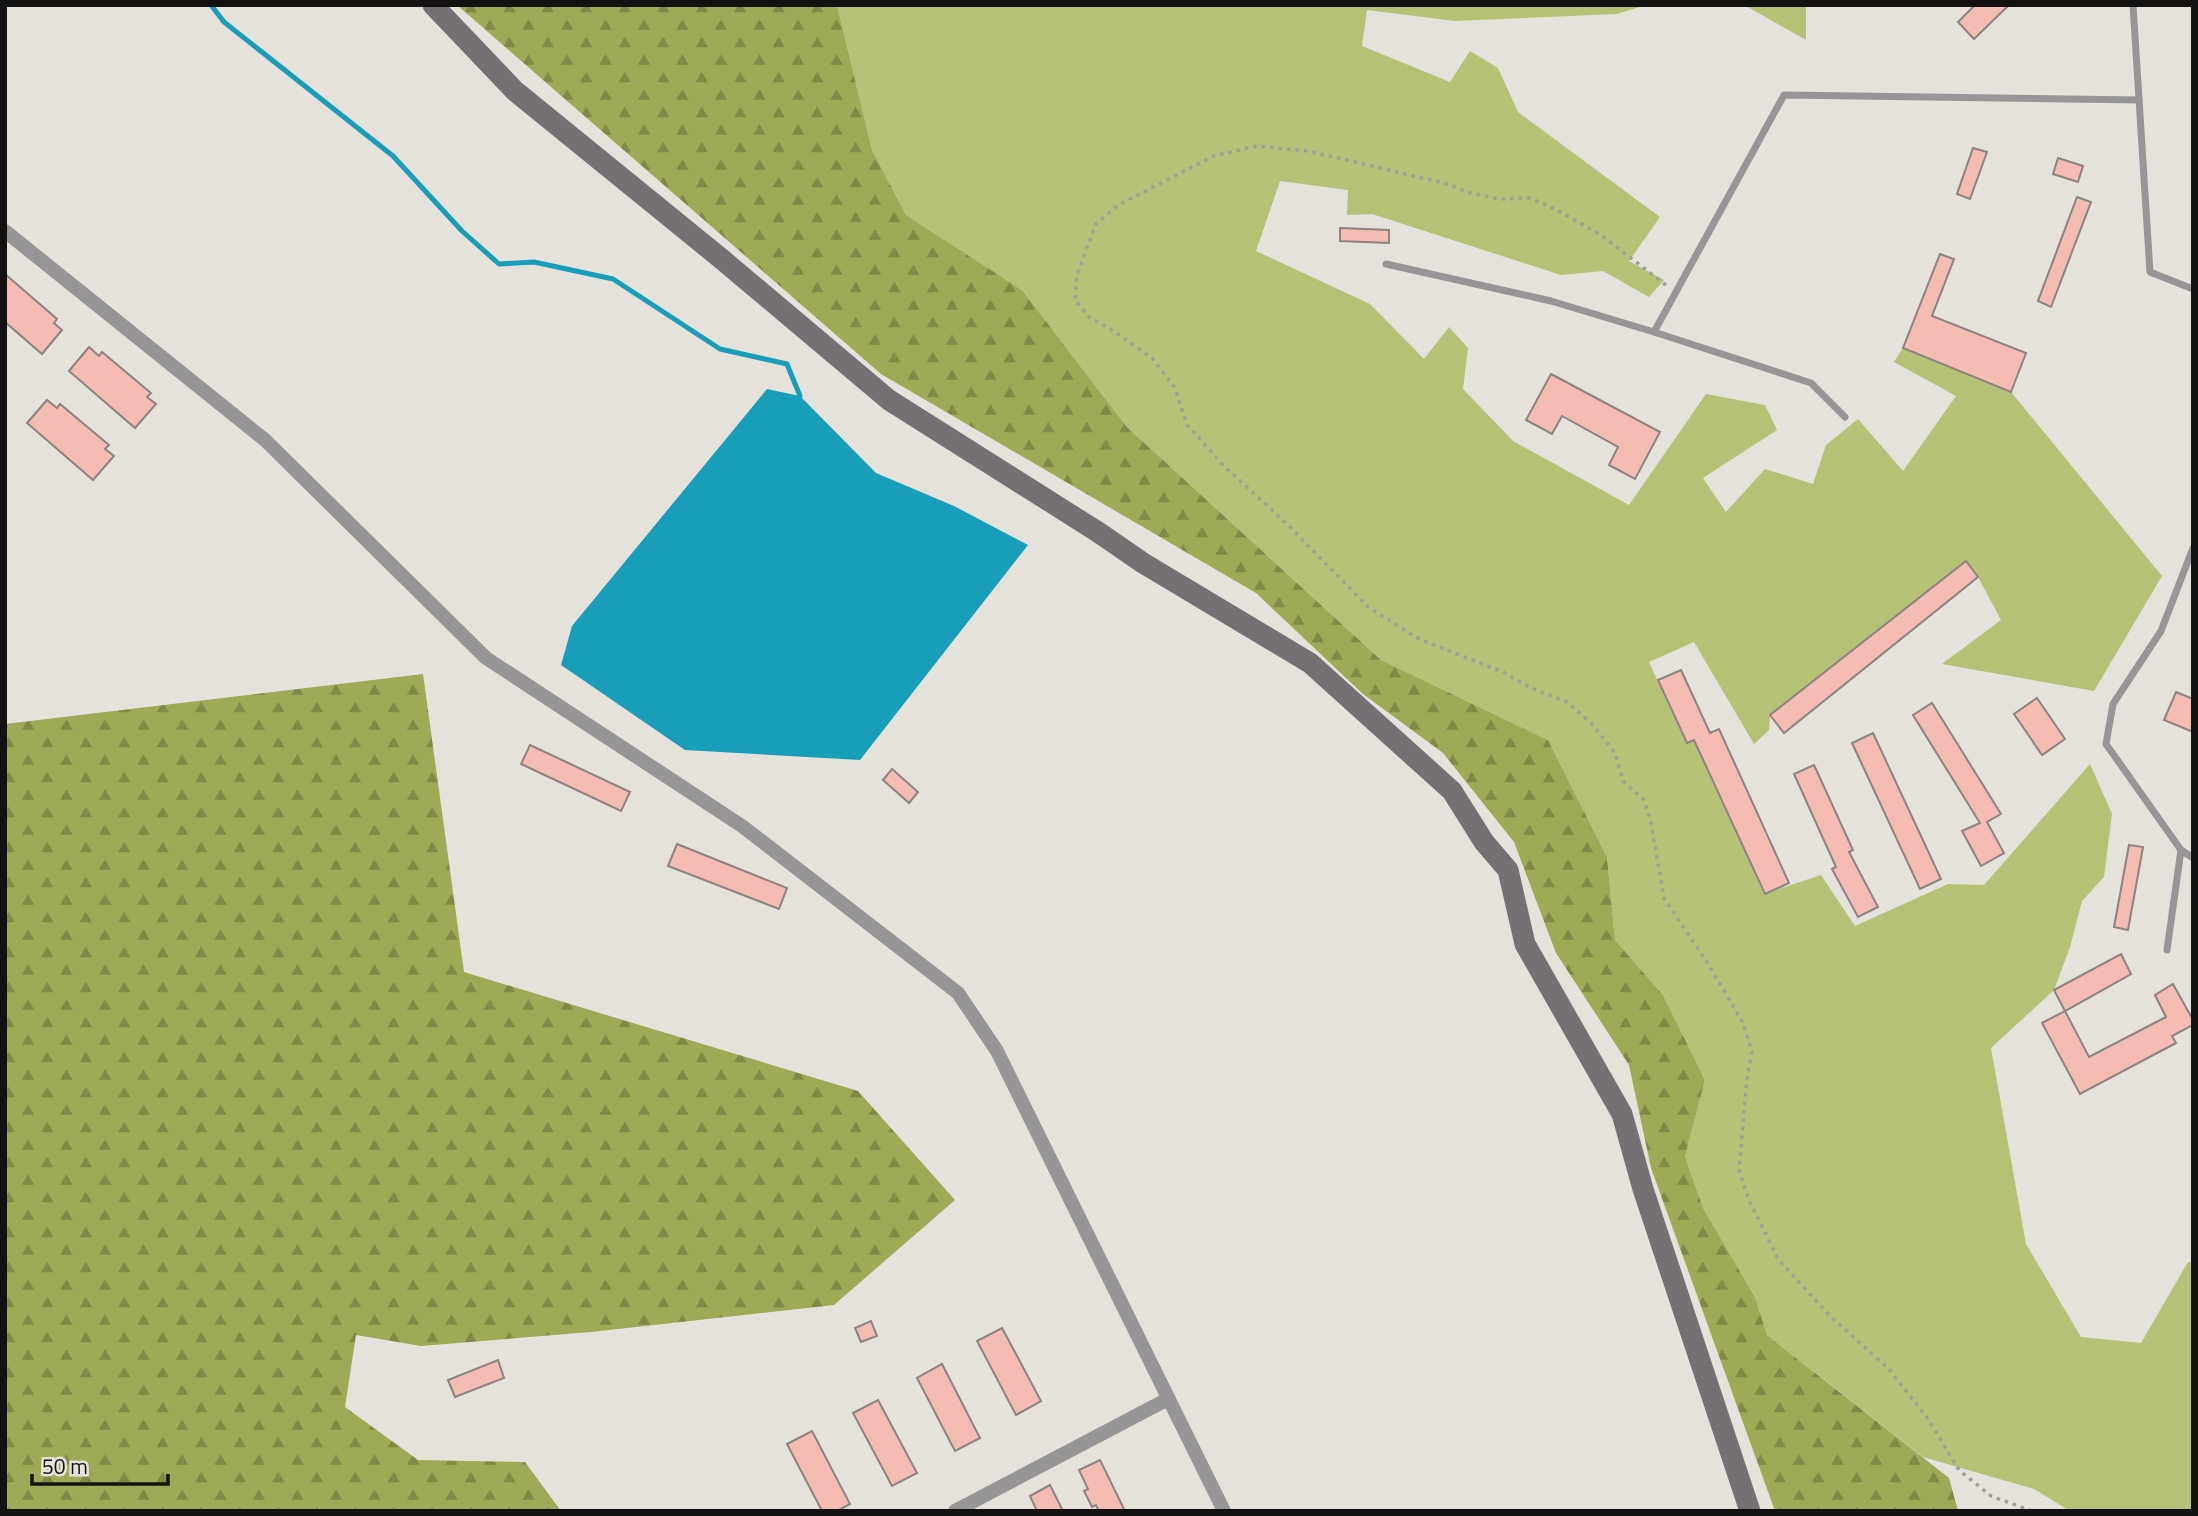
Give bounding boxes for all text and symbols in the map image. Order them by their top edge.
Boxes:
scale bar [32,1442,168,1486]
text: 50 m [42,1450,88,1482]

